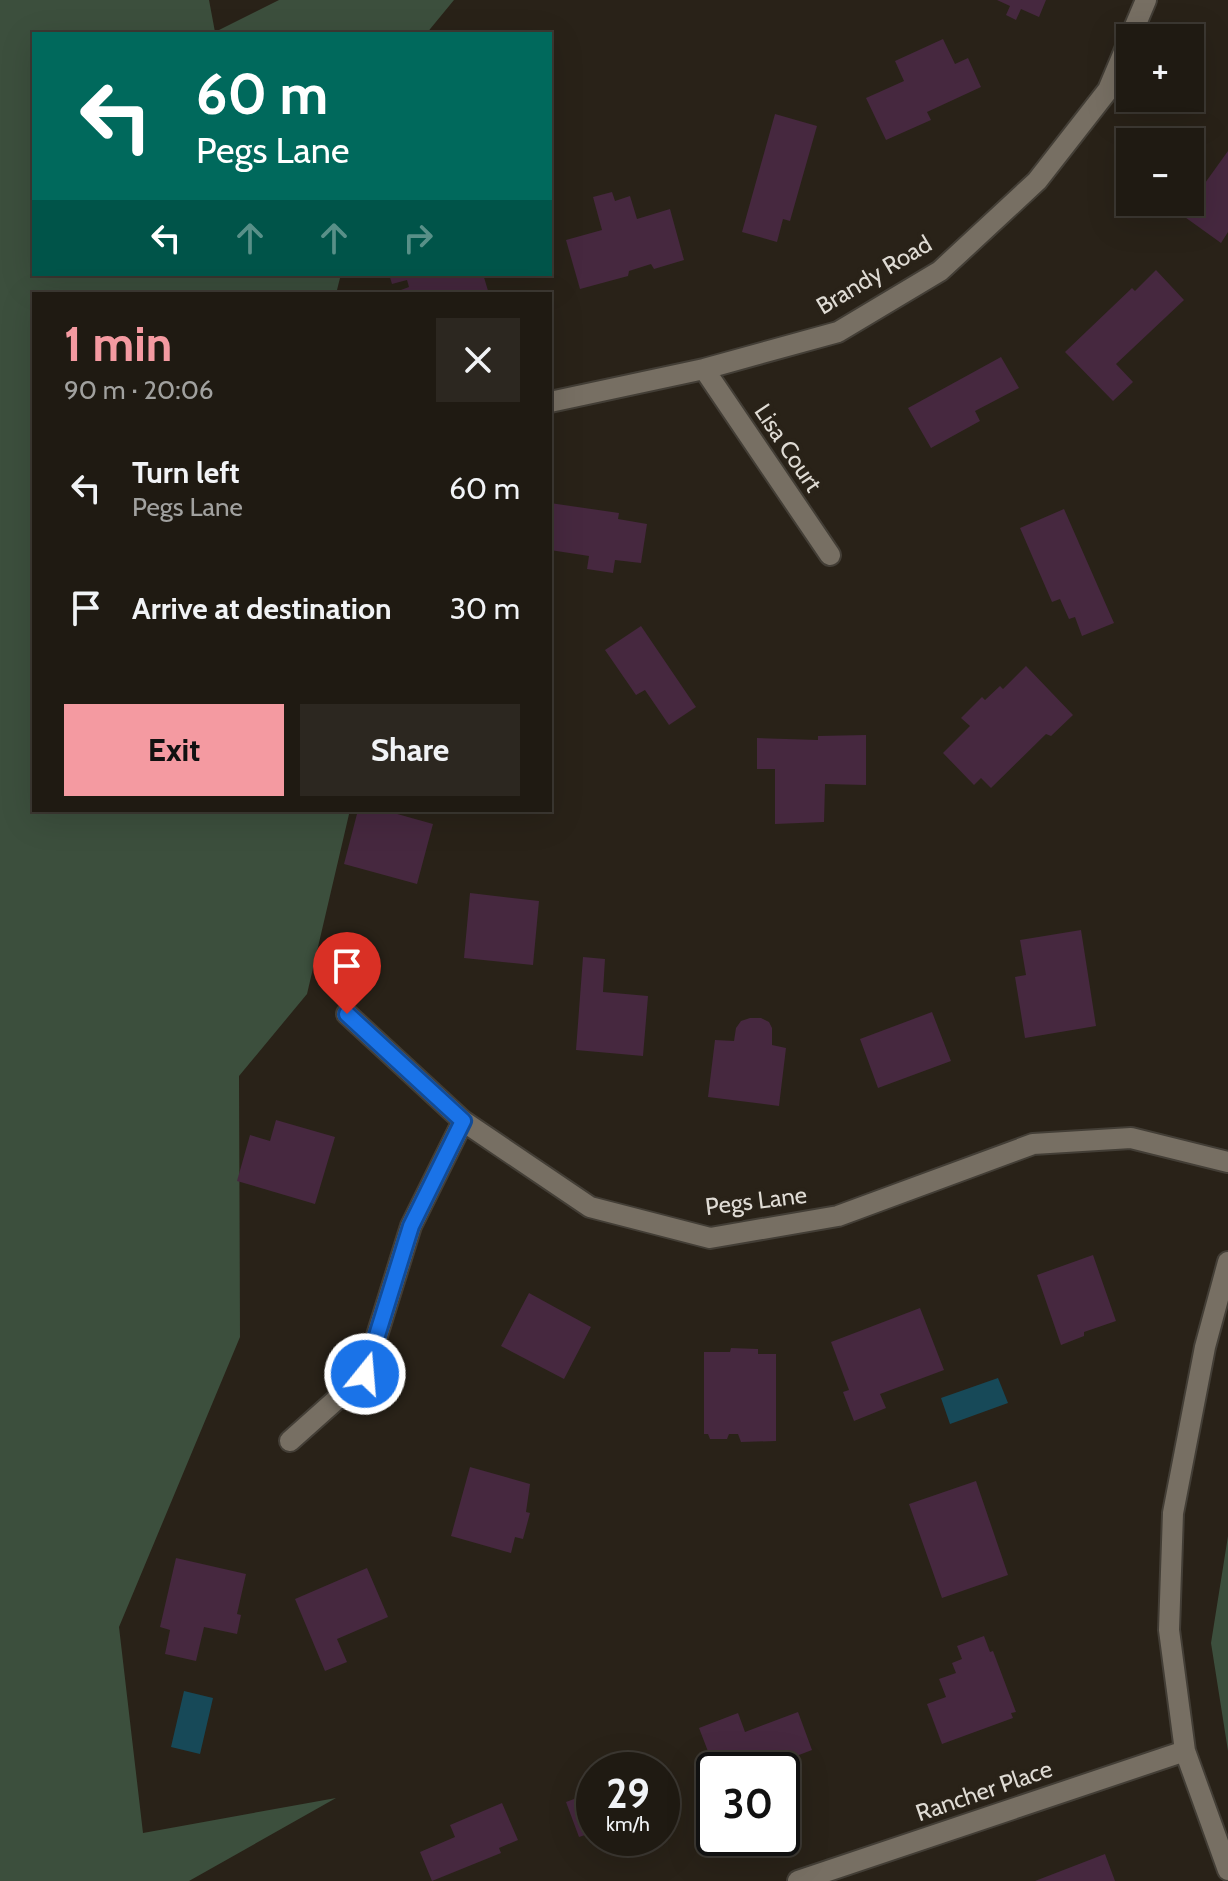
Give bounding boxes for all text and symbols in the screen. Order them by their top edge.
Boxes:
map controls [1116,24,1204,216]
button: + [1116,24,1204,112]
text: 60 m [196,60,328,128]
icon: left [64,64,168,168]
text: Pegs Lane [196,128,349,172]
button: − [1116,128,1204,216]
icon: left [144,216,188,260]
icon: ahead [228,216,272,260]
icon: ahead [312,216,356,260]
icon: right [396,216,440,260]
street label: Brandy Road [811,229,937,320]
text: 1 min [64,315,172,373]
button: close [436,318,520,402]
text: 90 m · 20:06 [64,374,214,406]
street label: Lisa Court [748,398,828,497]
text: Turn left [132,454,240,491]
icon: left [64,466,108,510]
text: 60 m [449,470,520,507]
text: Pegs Lane [132,491,243,523]
icon: arrive [64,586,108,630]
text: Arrive at destination [132,590,392,627]
text: 30 m [450,590,520,627]
button: Exit [64,704,284,796]
button: Share [300,704,520,796]
pin [313,932,381,1014]
icon: arrive [325,944,369,988]
street label: Pegs Lane [703,1180,808,1221]
position arrow [323,1332,407,1416]
speed limit sign: 30 [696,1752,800,1856]
street label: Rancher Place [912,1754,1056,1827]
text: 29 [606,1769,650,1818]
text: km/h [606,1812,650,1836]

